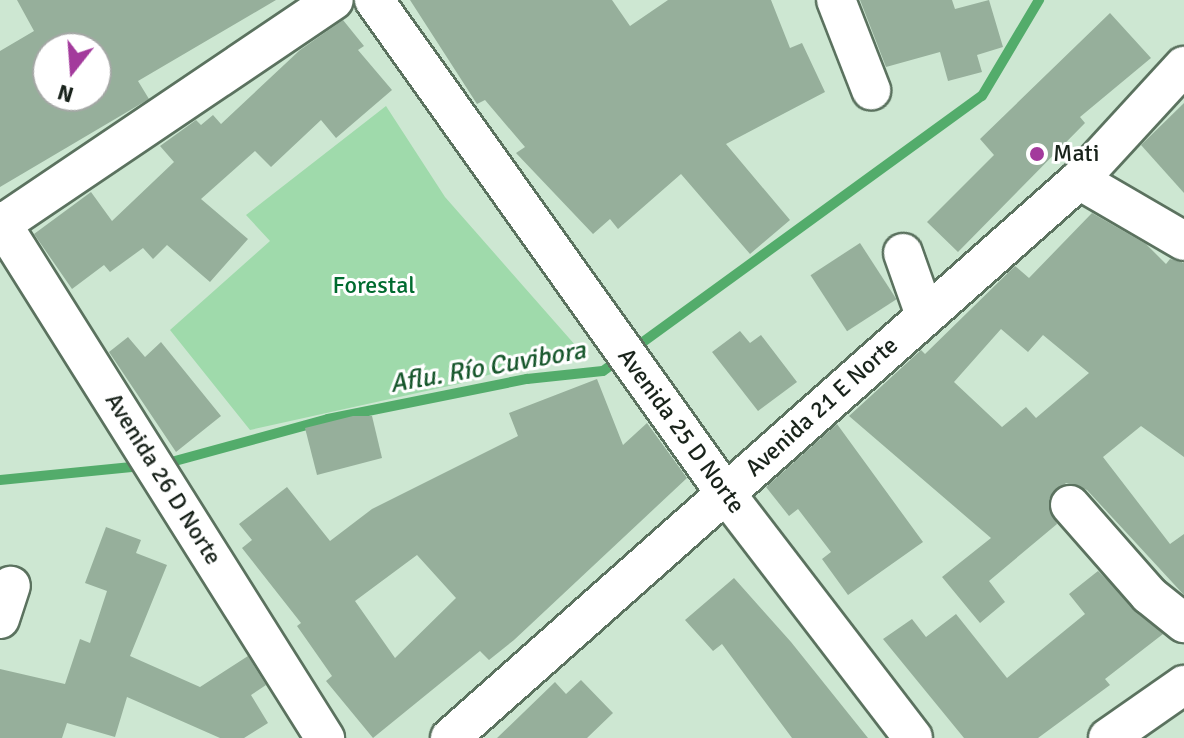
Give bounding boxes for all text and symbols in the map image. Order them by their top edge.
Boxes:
north arrow [32,32,112,112]
text: N [54,78,77,109]
place label: Mati [1053,140,1099,168]
marker: Mati [1028,145,1046,163]
park label: Forestal [333,272,415,300]
street label: Avenida 21 E Norte [740,331,904,483]
water label: Aflu. Río Cuvibora [388,335,588,401]
street label: Avenida 25 D Norte [611,343,751,519]
street label: Avenida 26 D Norte [99,388,227,570]

